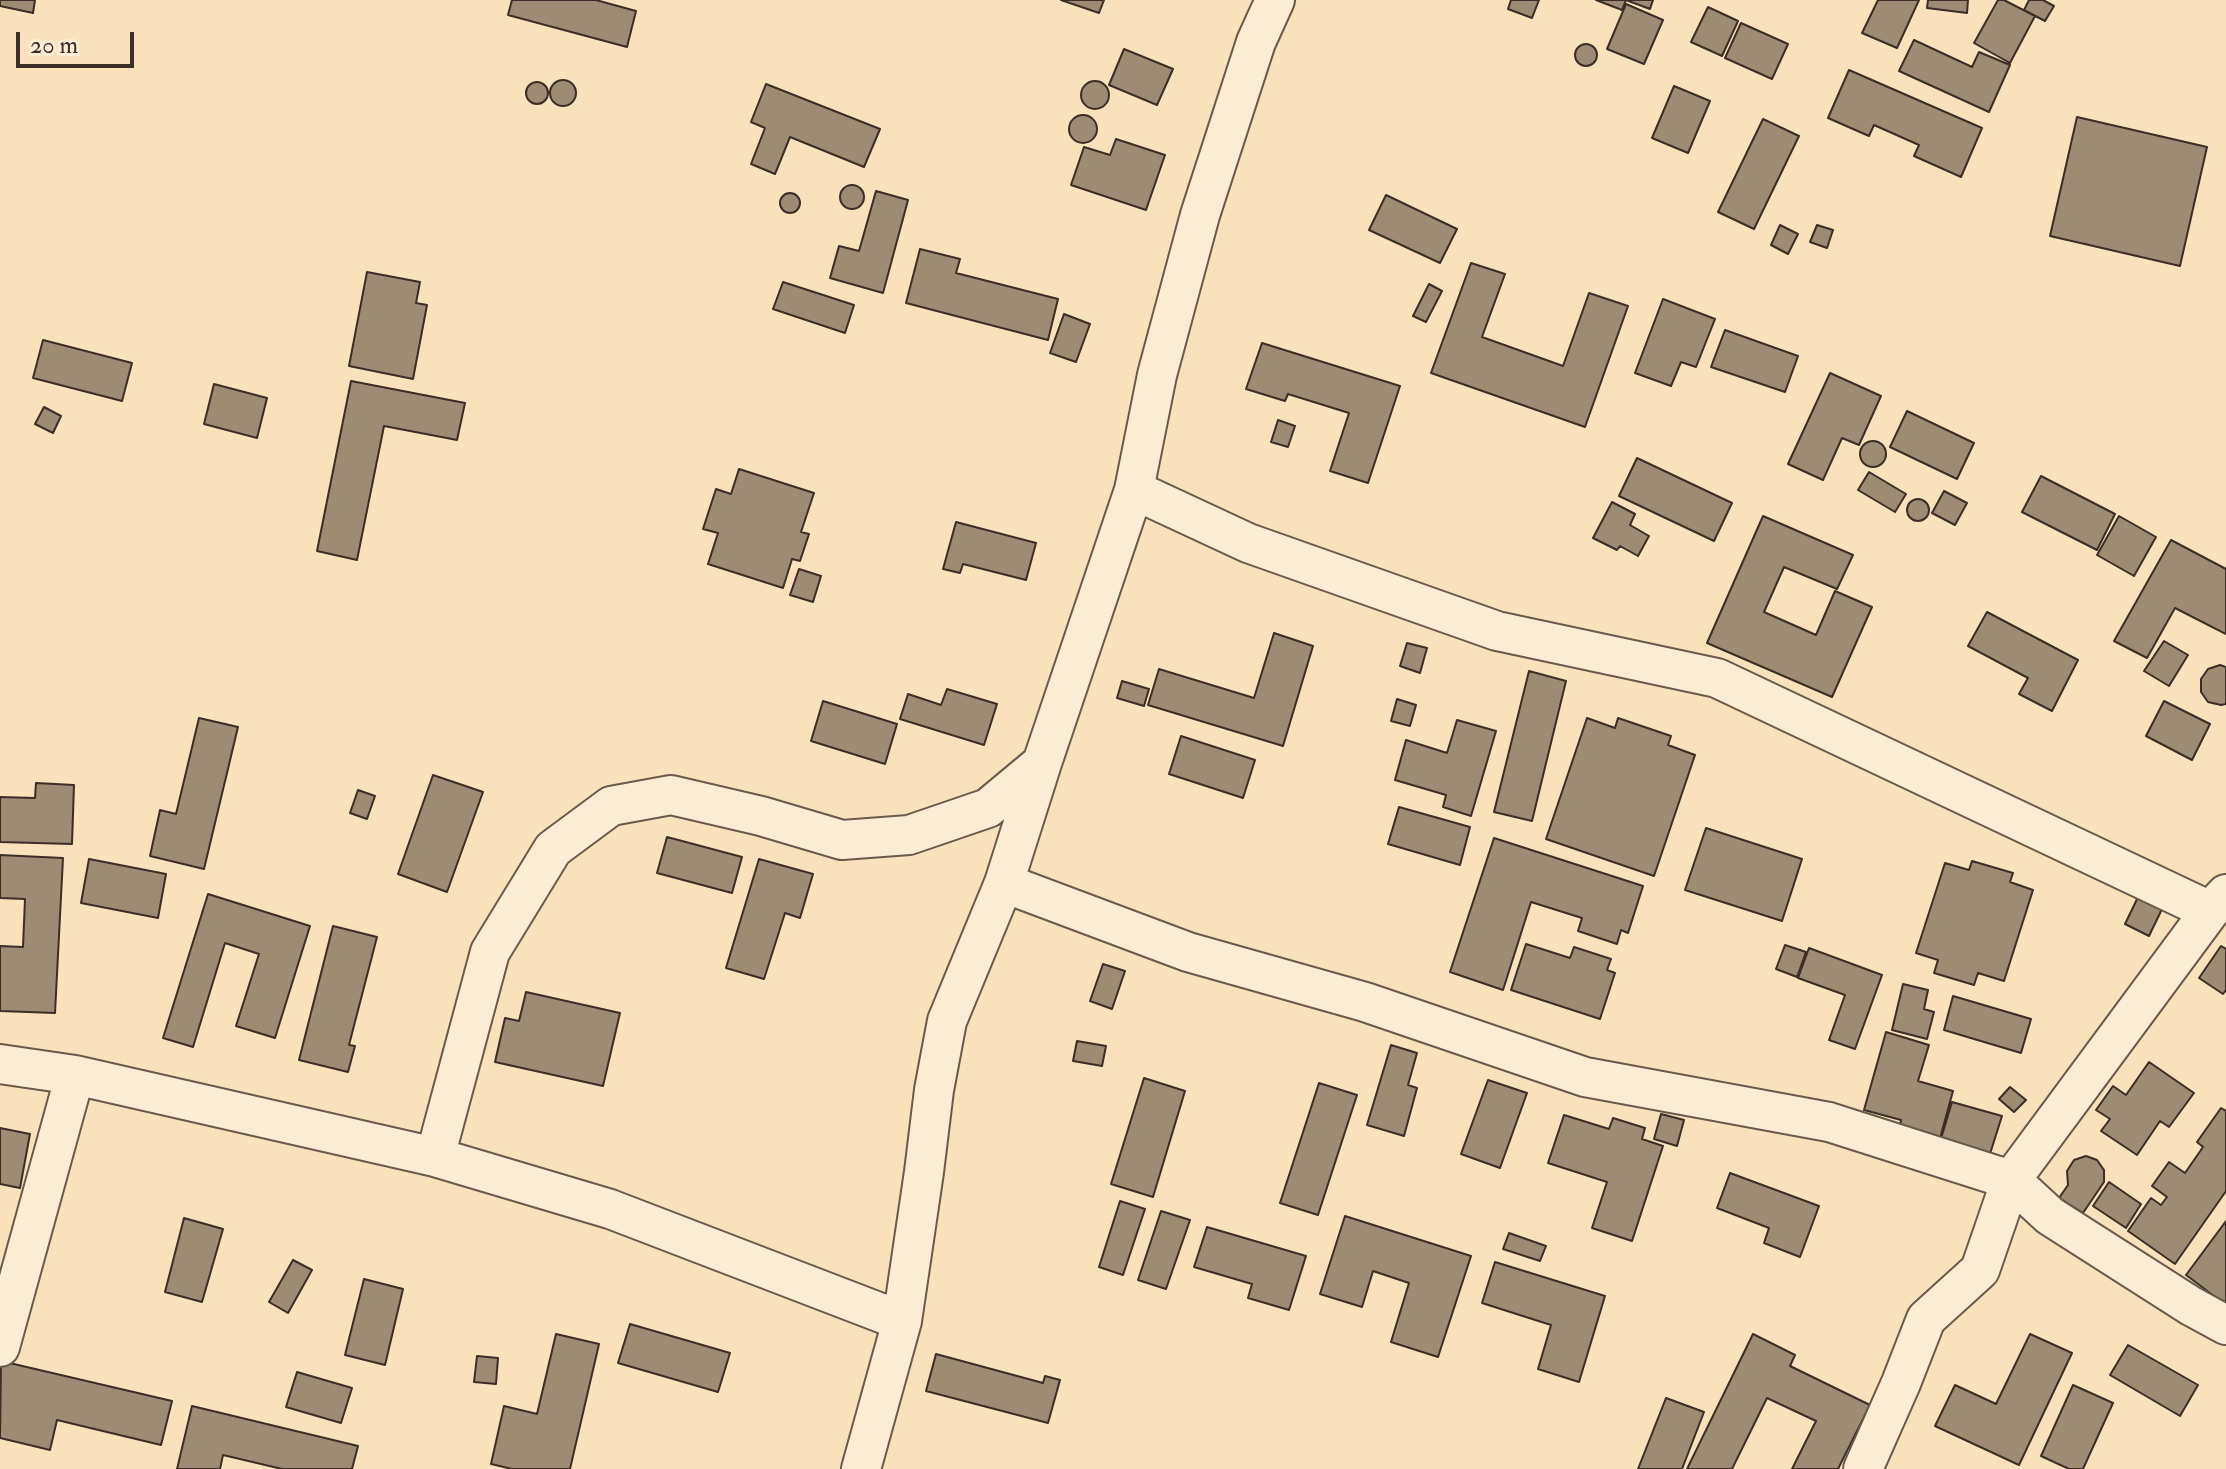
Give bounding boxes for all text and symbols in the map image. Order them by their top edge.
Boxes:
scale bar [20,16,138,66]
text: 20 m [30,30,78,61]

